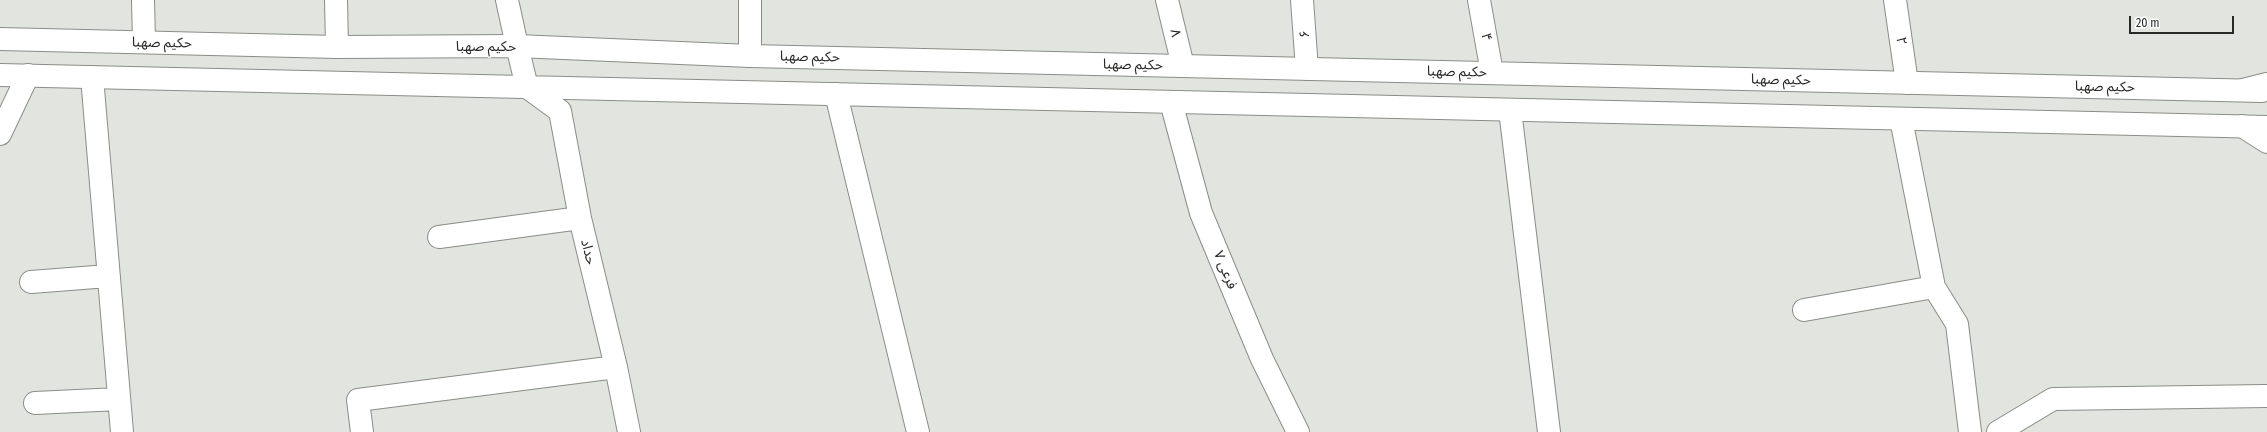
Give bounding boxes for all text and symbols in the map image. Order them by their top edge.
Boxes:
scale bar [2131,8,2236,34]
text: 20 m [2136,16,2160,30]
street label: ۸ [1166,27,1184,39]
street label: ۶ [1296,29,1314,39]
street label: ۴ [1477,32,1495,42]
street label: حکیم صهبا [132,34,192,52]
street label: ۲ [1892,36,1910,46]
street label: حکیم صهبا [456,39,516,55]
street label: حکیم صهبا [780,48,840,66]
street label: حکیم صهبا [1103,56,1163,74]
street label: حکیم صهبا [1427,63,1487,81]
street label: حکیم صهبا [1751,71,1811,89]
street label: حکیم صهبا [2075,78,2135,96]
street label: حداد [577,237,599,267]
street label: فرعی ۷ [1210,248,1240,292]

